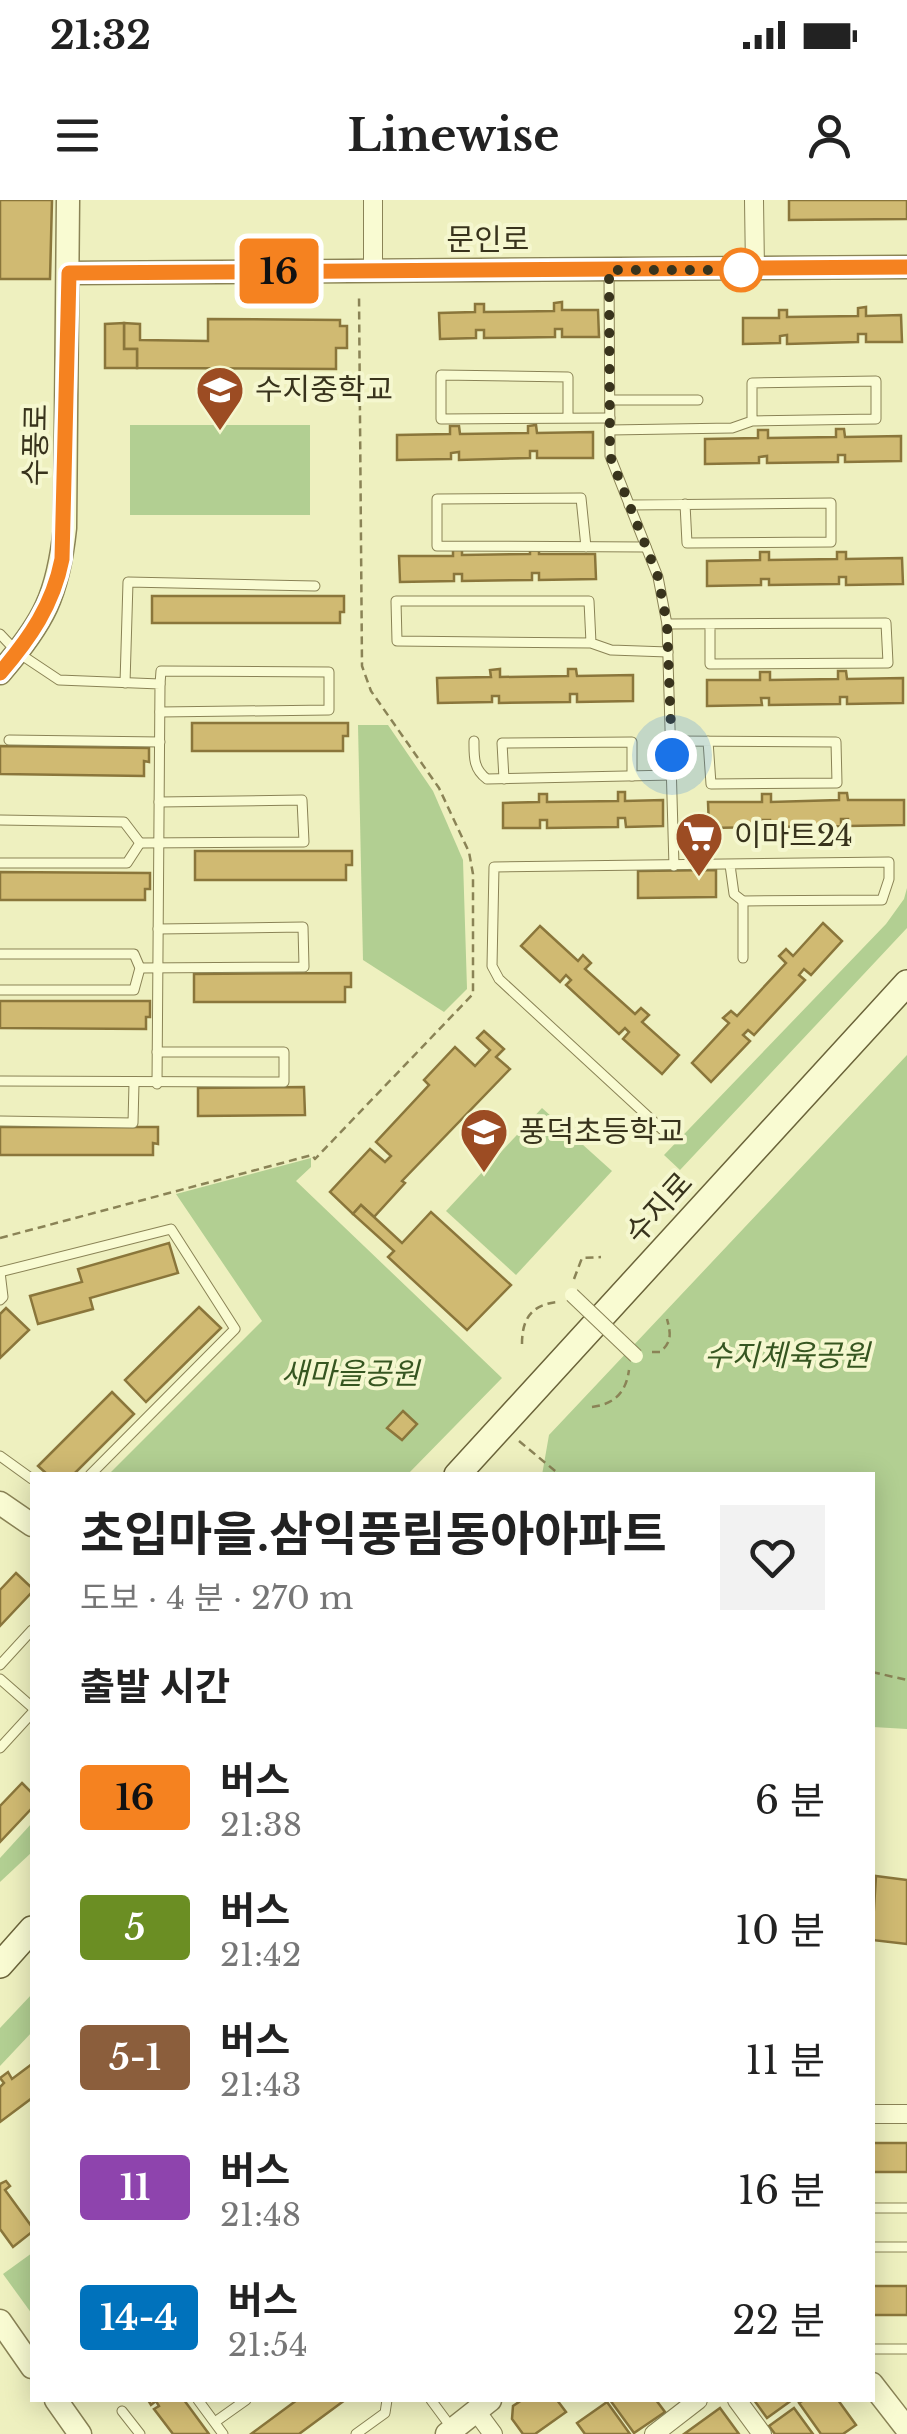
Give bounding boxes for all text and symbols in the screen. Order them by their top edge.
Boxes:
text: 21:32 [50,12,151,59]
text: Linewise [347,107,560,163]
icon: menu [50,108,105,163]
icon: person [802,108,857,163]
street label: 문인로 [447,221,529,258]
line badge: 16 [234,238,324,304]
unlabelled marker [720,249,762,291]
text: 16 [260,250,298,293]
school or university icon: 수지중학교 [194,364,246,432]
place label: 수지중학교 [255,371,393,408]
street label: 수풍로 [16,403,55,487]
your location [647,730,697,780]
supermarket icon: 이마트24 [673,810,725,878]
place label: 이마트24 [734,817,853,854]
school or university icon: 풍덕초등학교 [458,1106,510,1174]
place label: 풍덕초등학교 [519,1113,685,1150]
street label: 수지로 [617,1165,700,1251]
park label: 수지체육공원 [704,1337,872,1374]
park label: 새마을공원 [281,1355,421,1392]
text: 초입마을.삼익풍림동아아파트 [80,1504,667,1564]
button: heart [720,1505,825,1610]
text: 도보 · 4 분 · 270 m [80,1578,353,1618]
text: 출발 시간 [80,1663,230,1710]
text: 버스 [220,1757,290,1804]
text: 16 [116,1776,154,1819]
text: 6 분 [755,1777,825,1824]
text: 21:38 [220,1805,302,1845]
text: 버스 [220,1887,290,1934]
text: 5 [125,1906,145,1949]
text: 10 분 [735,1907,825,1954]
text: 21:42 [220,1935,302,1975]
text: 버스 [220,2017,290,2064]
text: 5-1 [109,2036,161,2079]
text: 11 분 [745,2037,825,2084]
text: 21:43 [220,2065,302,2105]
text: 버스 [220,2147,290,2194]
text: 11 [120,2166,150,2209]
text: 16 분 [738,2167,825,2214]
text: 21:48 [220,2195,301,2235]
text: 버스 [228,2277,298,2324]
text: 14-4 [100,2296,178,2339]
text: 22 분 [732,2297,825,2344]
text: 21:54 [228,2325,308,2365]

